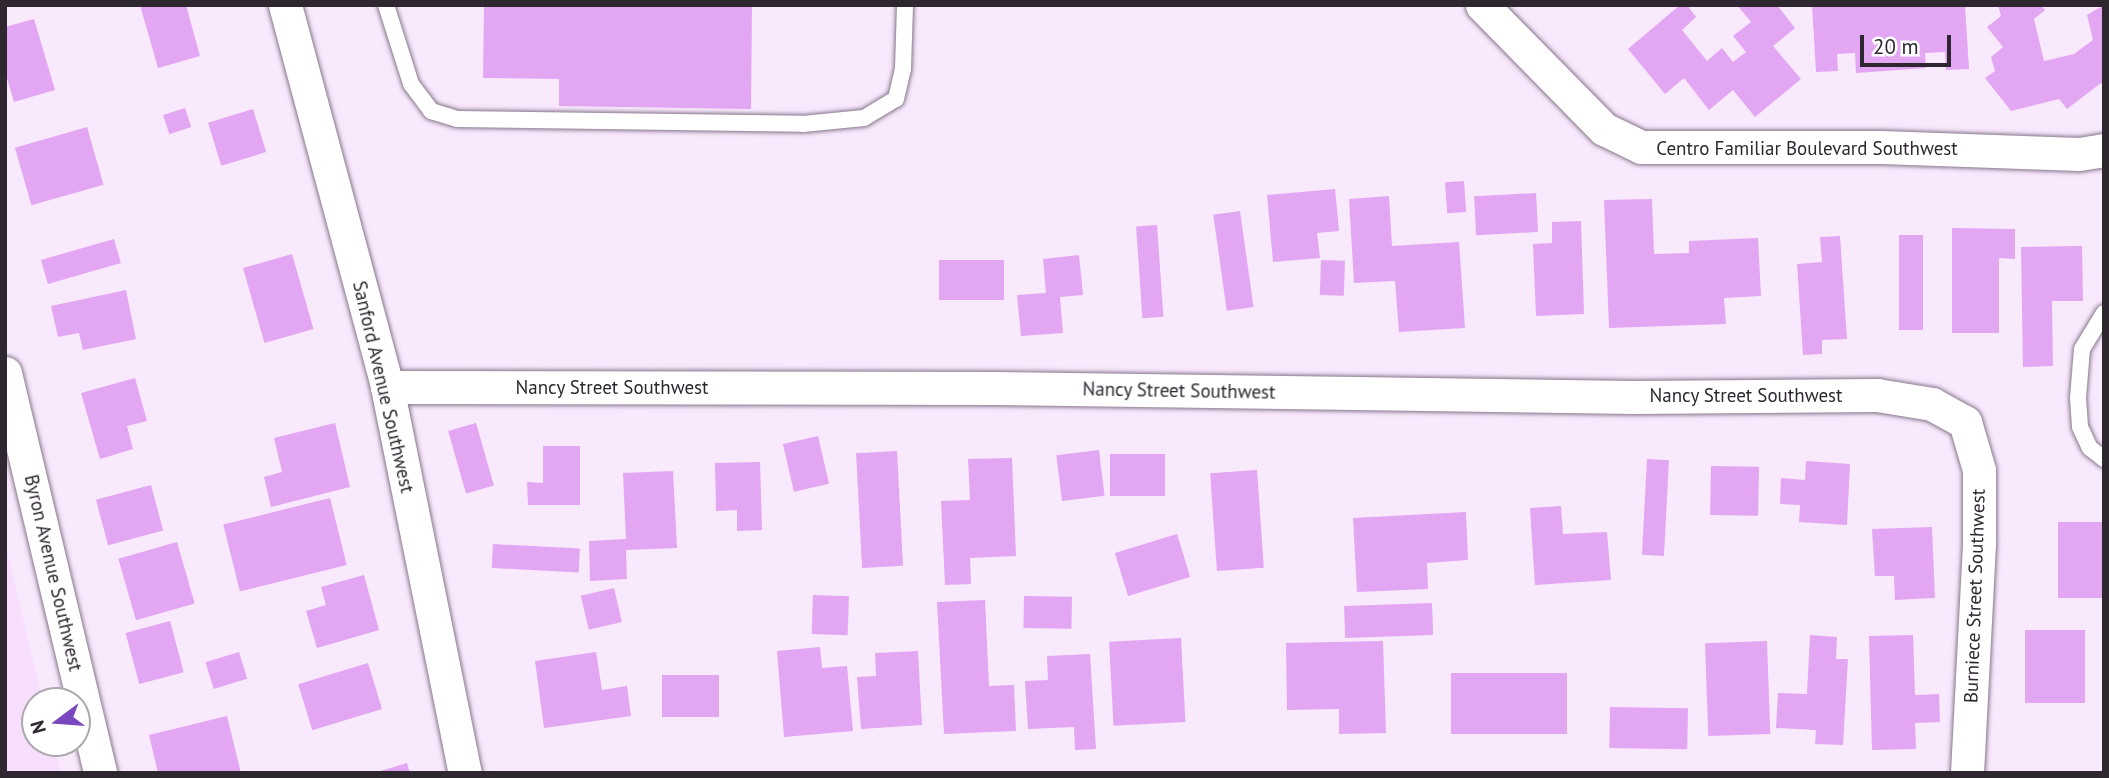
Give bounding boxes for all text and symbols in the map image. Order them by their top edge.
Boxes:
scale bar [1864,21,1955,65]
text: 20 m [1873,33,1919,60]
street label: Centro Familiar Boulevard Southwest [1656,138,1958,160]
street label: Sanford Avenue Southwest [347,279,419,495]
street label: Nancy Street Southwest [515,377,709,399]
street label: Nancy Street Southwest [1082,378,1276,404]
street label: Nancy Street Southwest [1649,385,1843,407]
street label: Byron Avenue Southwest [19,472,87,674]
street label: Burniece Street Southwest [1960,488,1990,704]
north arrow [21,687,91,757]
text: N [24,718,51,737]

